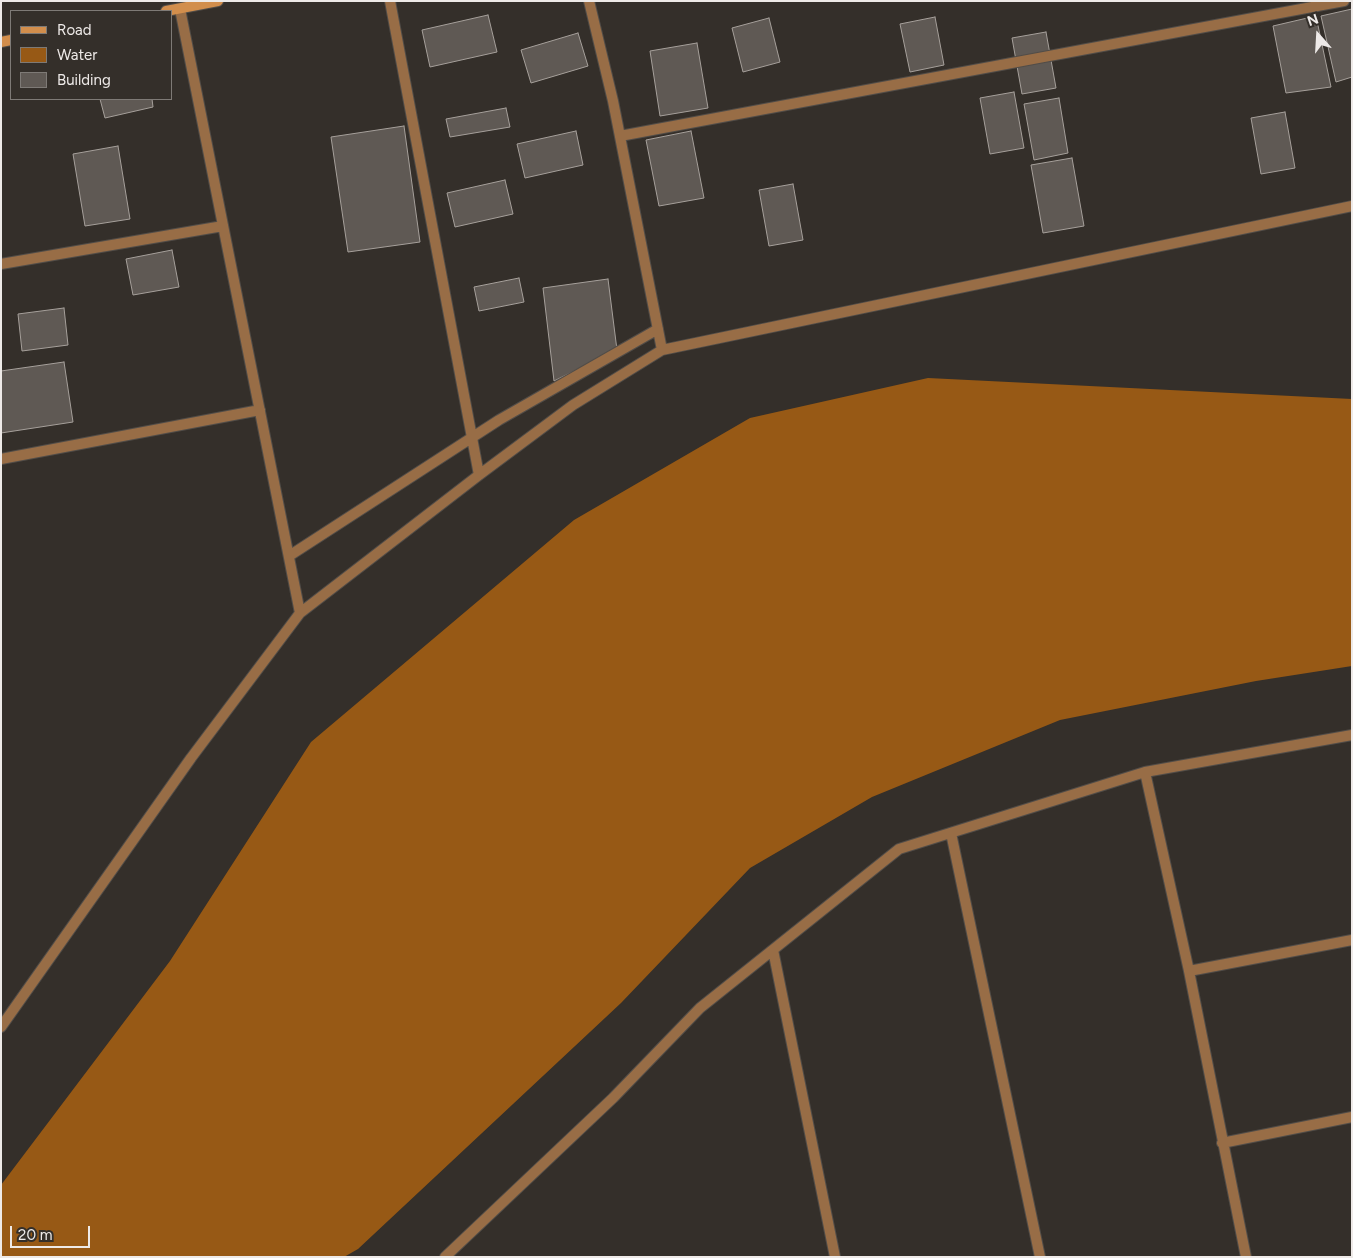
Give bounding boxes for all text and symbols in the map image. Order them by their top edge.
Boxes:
legend [10,10,172,100]
north arrow [1293,10,1343,60]
text: N [1305,11,1321,30]
text: Road [57,21,92,39]
text: Water [57,46,97,64]
text: Building [57,71,111,89]
scale bar [12,1216,92,1248]
text: 20 m [18,1226,52,1244]

